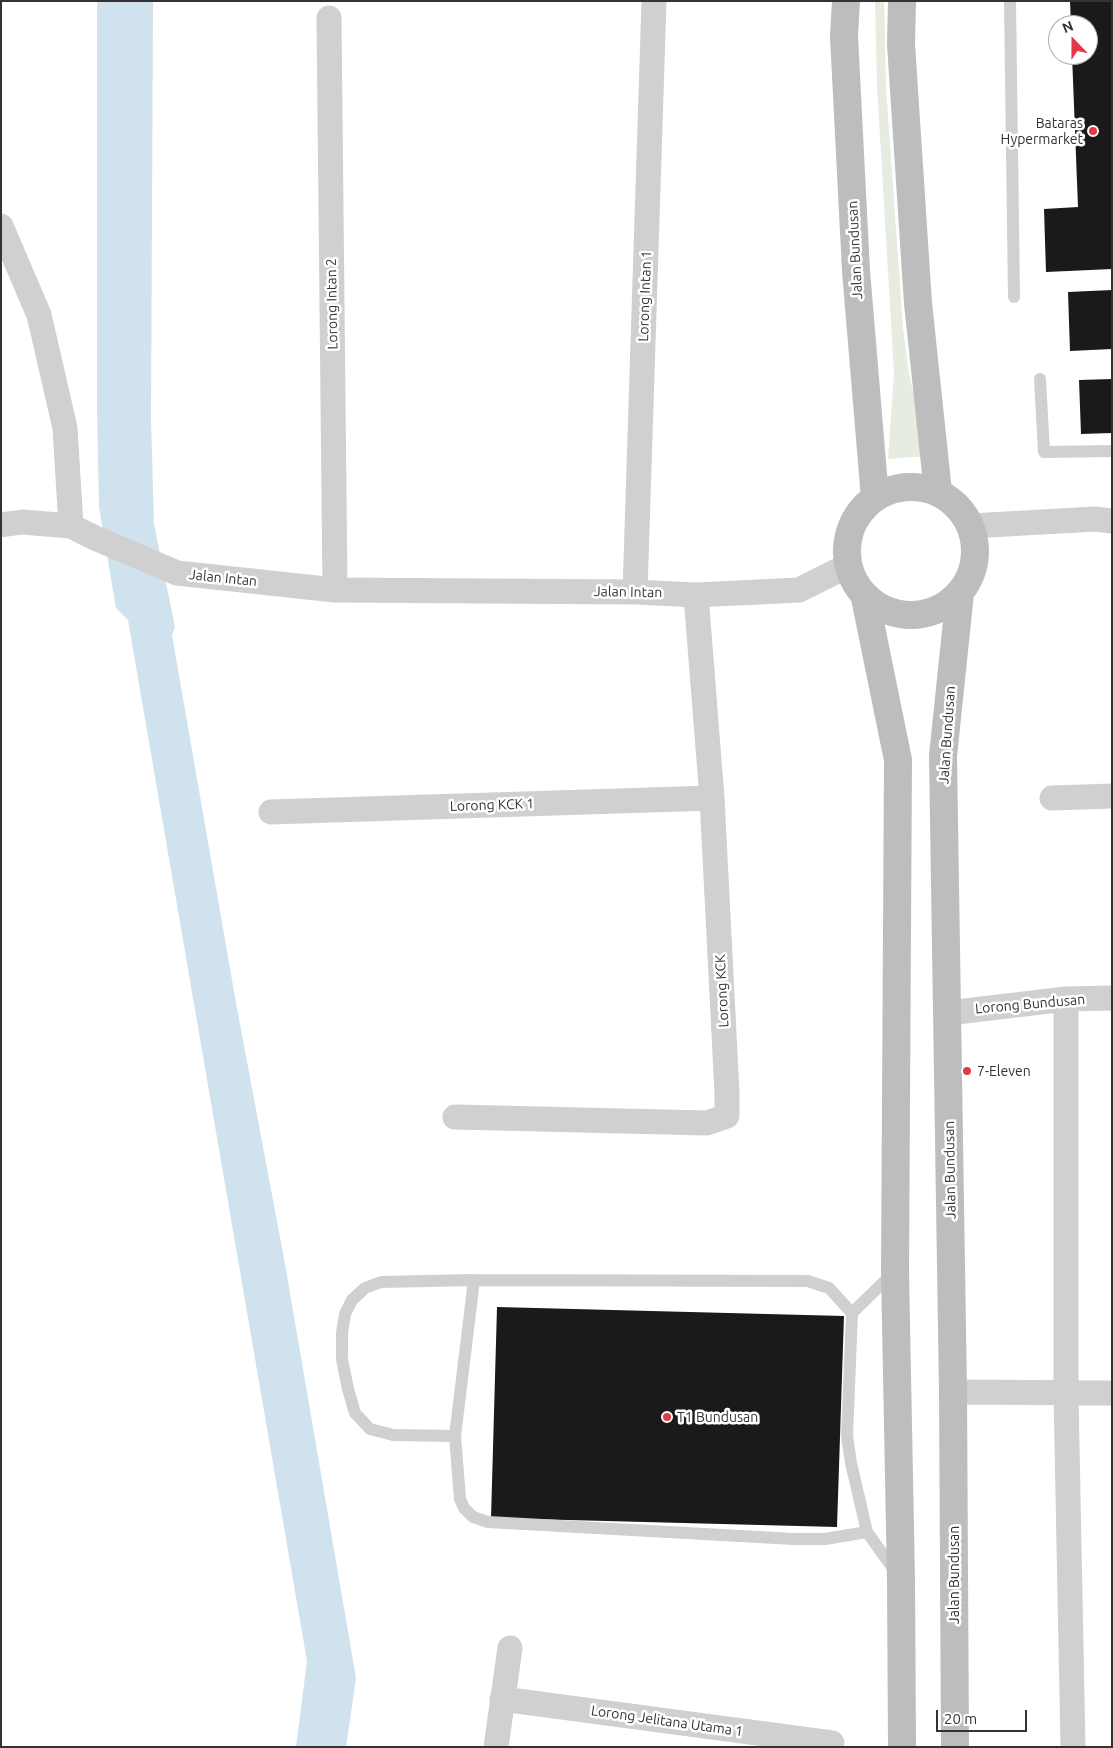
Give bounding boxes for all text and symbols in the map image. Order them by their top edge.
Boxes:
north arrow [1048,15,1098,65]
text: N [1060,18,1076,36]
place label: Bataras Hypermarket [1001,115,1083,148]
marker: Bataras Hypermarket [1087,125,1099,137]
street label: Jalan Bundusan [844,200,866,300]
street label: Lorong Intan 1 [635,250,655,342]
street label: Lorong Intan 2 [323,258,341,350]
street label: Jalan Intan [188,566,258,590]
street label: Jalan Intan [594,583,662,601]
street label: Jalan Bundusan [935,685,959,785]
street label: Lorong KCK 1 [450,795,534,815]
street label: Lorong KCK [712,954,732,1028]
street label: Lorong Bundusan [974,991,1086,1017]
place label: 7-Eleven [977,1063,1031,1079]
marker: 7-Eleven [961,1065,973,1077]
street label: Jalan Bundusan [941,1121,959,1219]
place label: T1 Bundusan [677,1409,758,1425]
marker: T1 Bundusan [661,1411,673,1423]
street label: Jalan Bundusan [946,1526,962,1624]
scale bar [938,1700,1029,1732]
street label: Lorong Jelitana Utama 1 [590,1702,744,1740]
text: 20 m [944,1710,977,1727]

